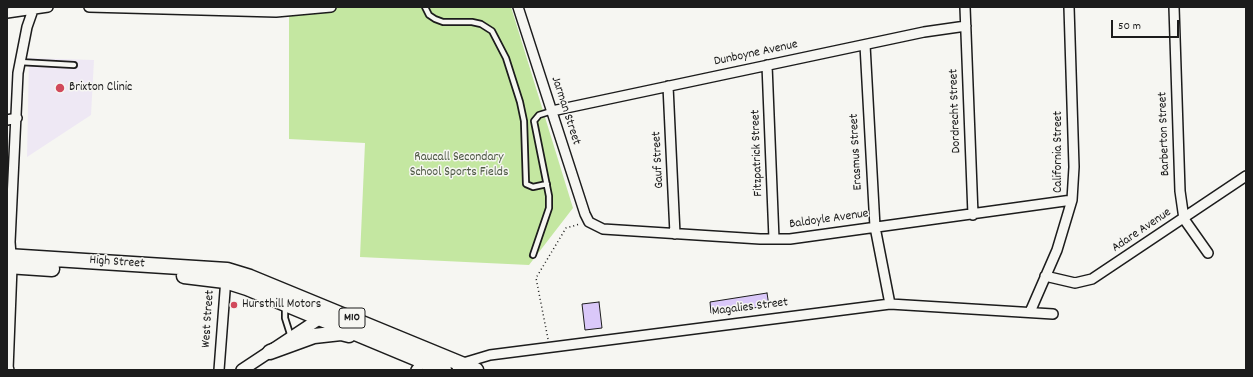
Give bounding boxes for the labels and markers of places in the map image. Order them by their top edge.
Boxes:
place label: Brixton Clinic [69,80,132,96]
marker: Brixton Clinic [54,82,66,94]
place label: Hursthill Motors [242,297,321,313]
marker: Hursthill Motors [229,300,239,310]

